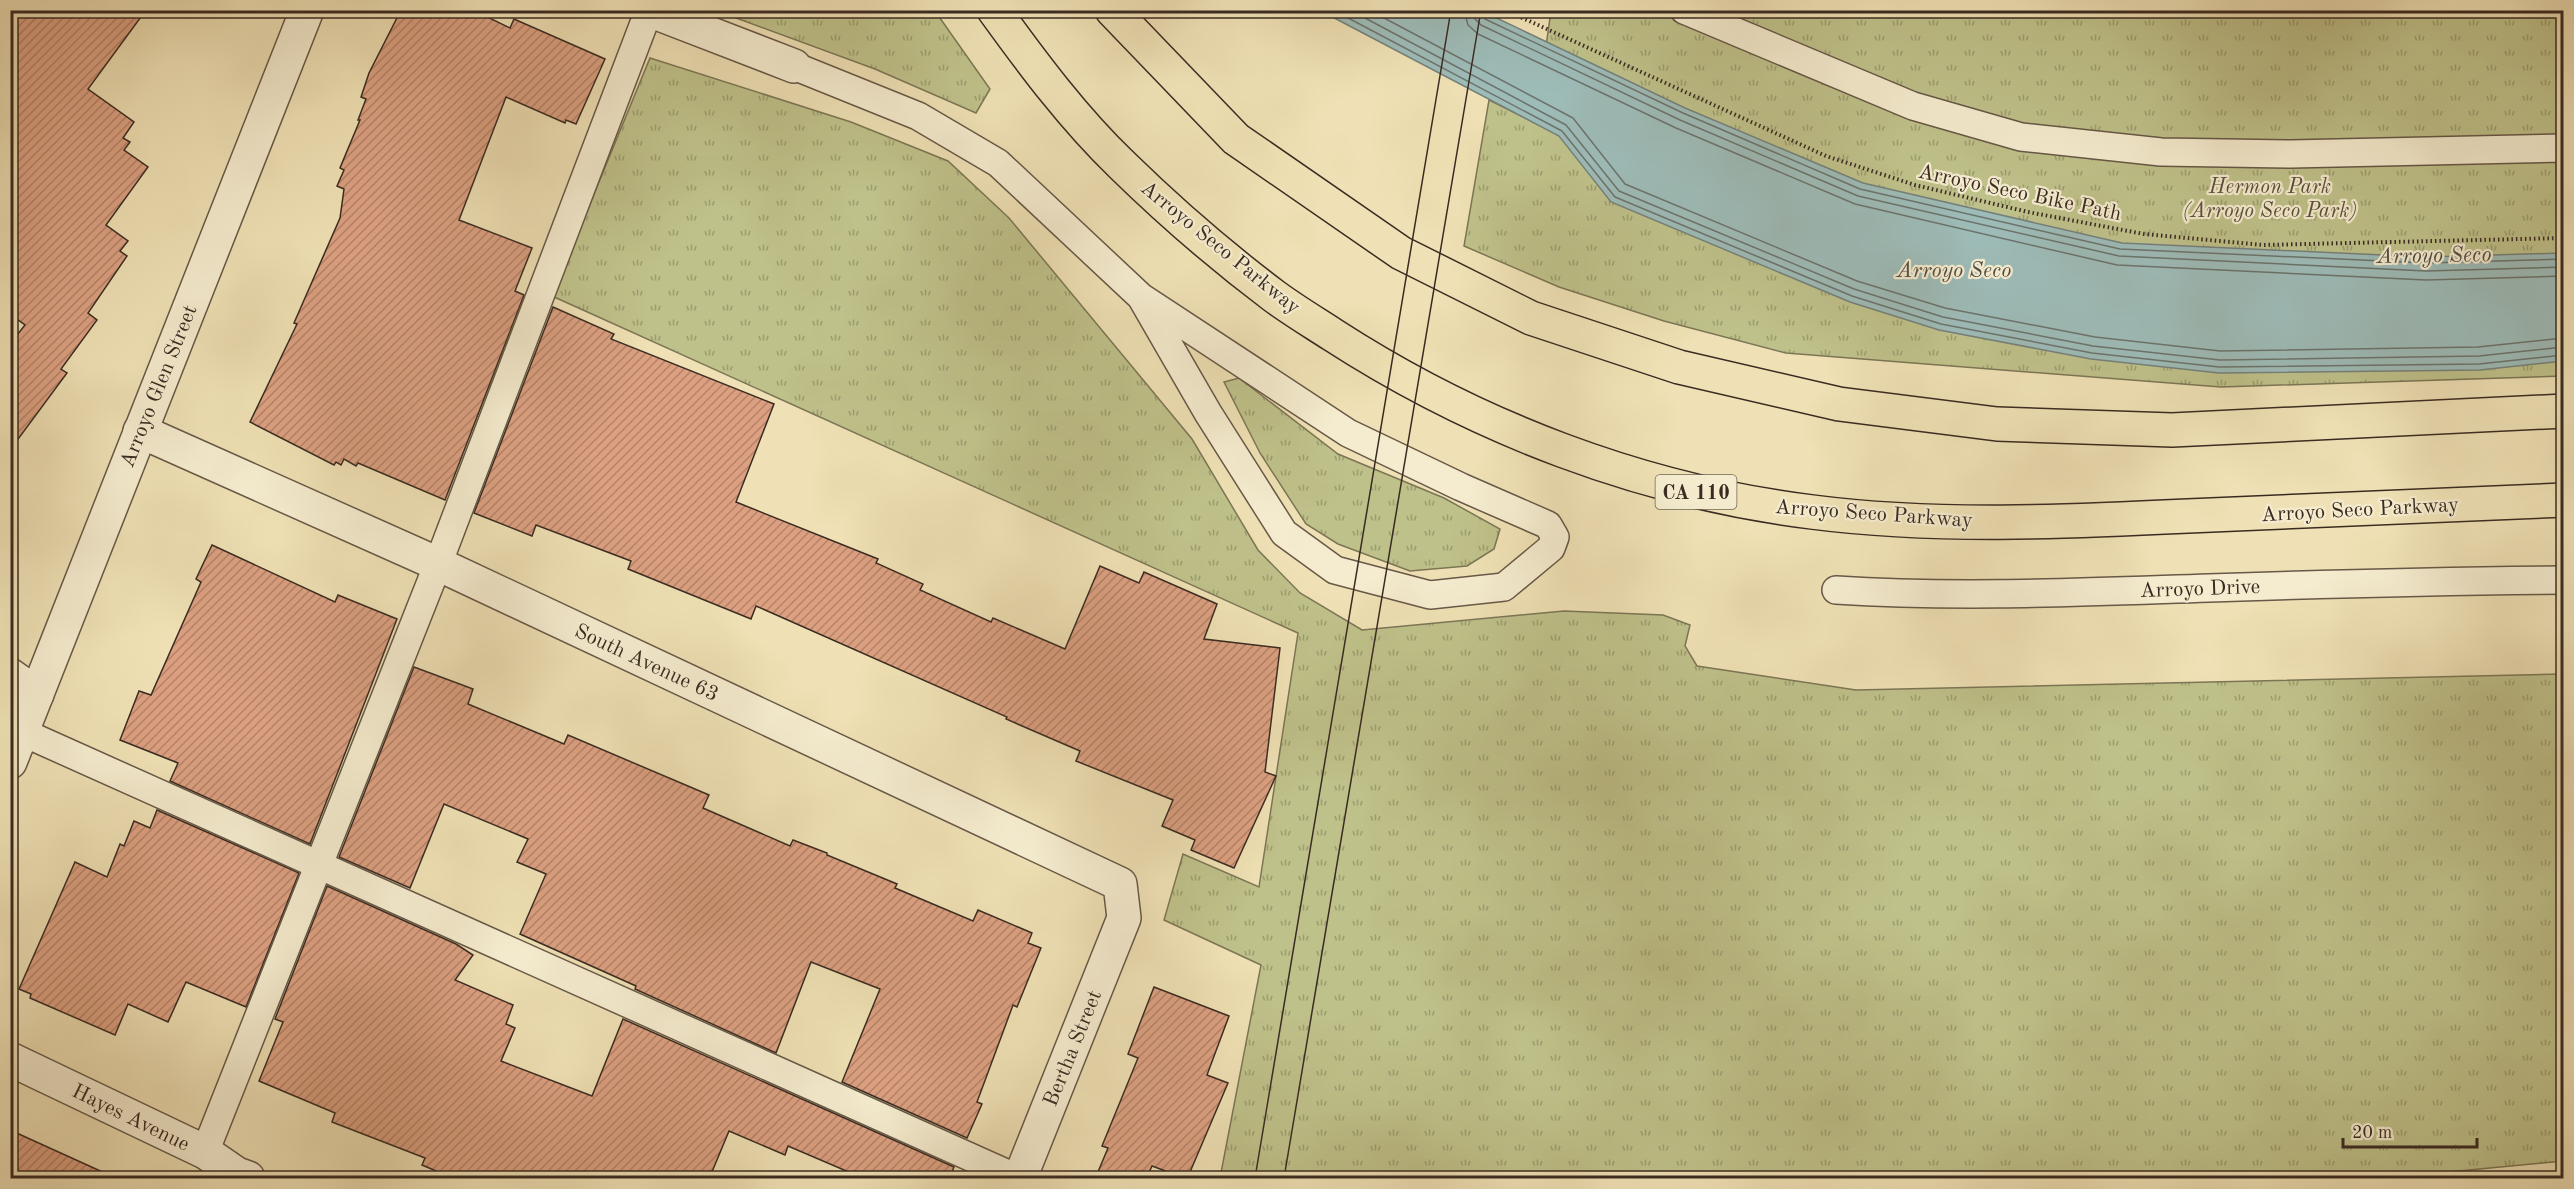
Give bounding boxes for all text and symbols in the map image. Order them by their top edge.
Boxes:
street label: Arroyo Seco Bike Path [1916,162,2123,225]
park label: Hermon Park (Arroyo Seco Park) [2183,177,2357,222]
street label: Arroyo Seco Parkway [1136,178,1304,319]
water label: Arroyo Seco [2375,244,2492,268]
water label: Arroyo Seco [1896,260,2011,282]
street label: Arroyo Glen Street [117,302,202,471]
road number: CA 110 [1656,475,1736,509]
street label: Arroyo Seco Parkway [2261,495,2460,526]
street label: Arroyo Seco Parkway [1774,497,1974,532]
street label: Arroyo Drive [2139,577,2261,602]
street label: South Avenue 63 [571,621,722,706]
street label: Bertha Street [1041,987,1106,1110]
street label: Hayes Avenue [68,1081,192,1156]
scale bar [2343,1111,2476,1149]
text: 20 m [2352,1124,2392,1142]

